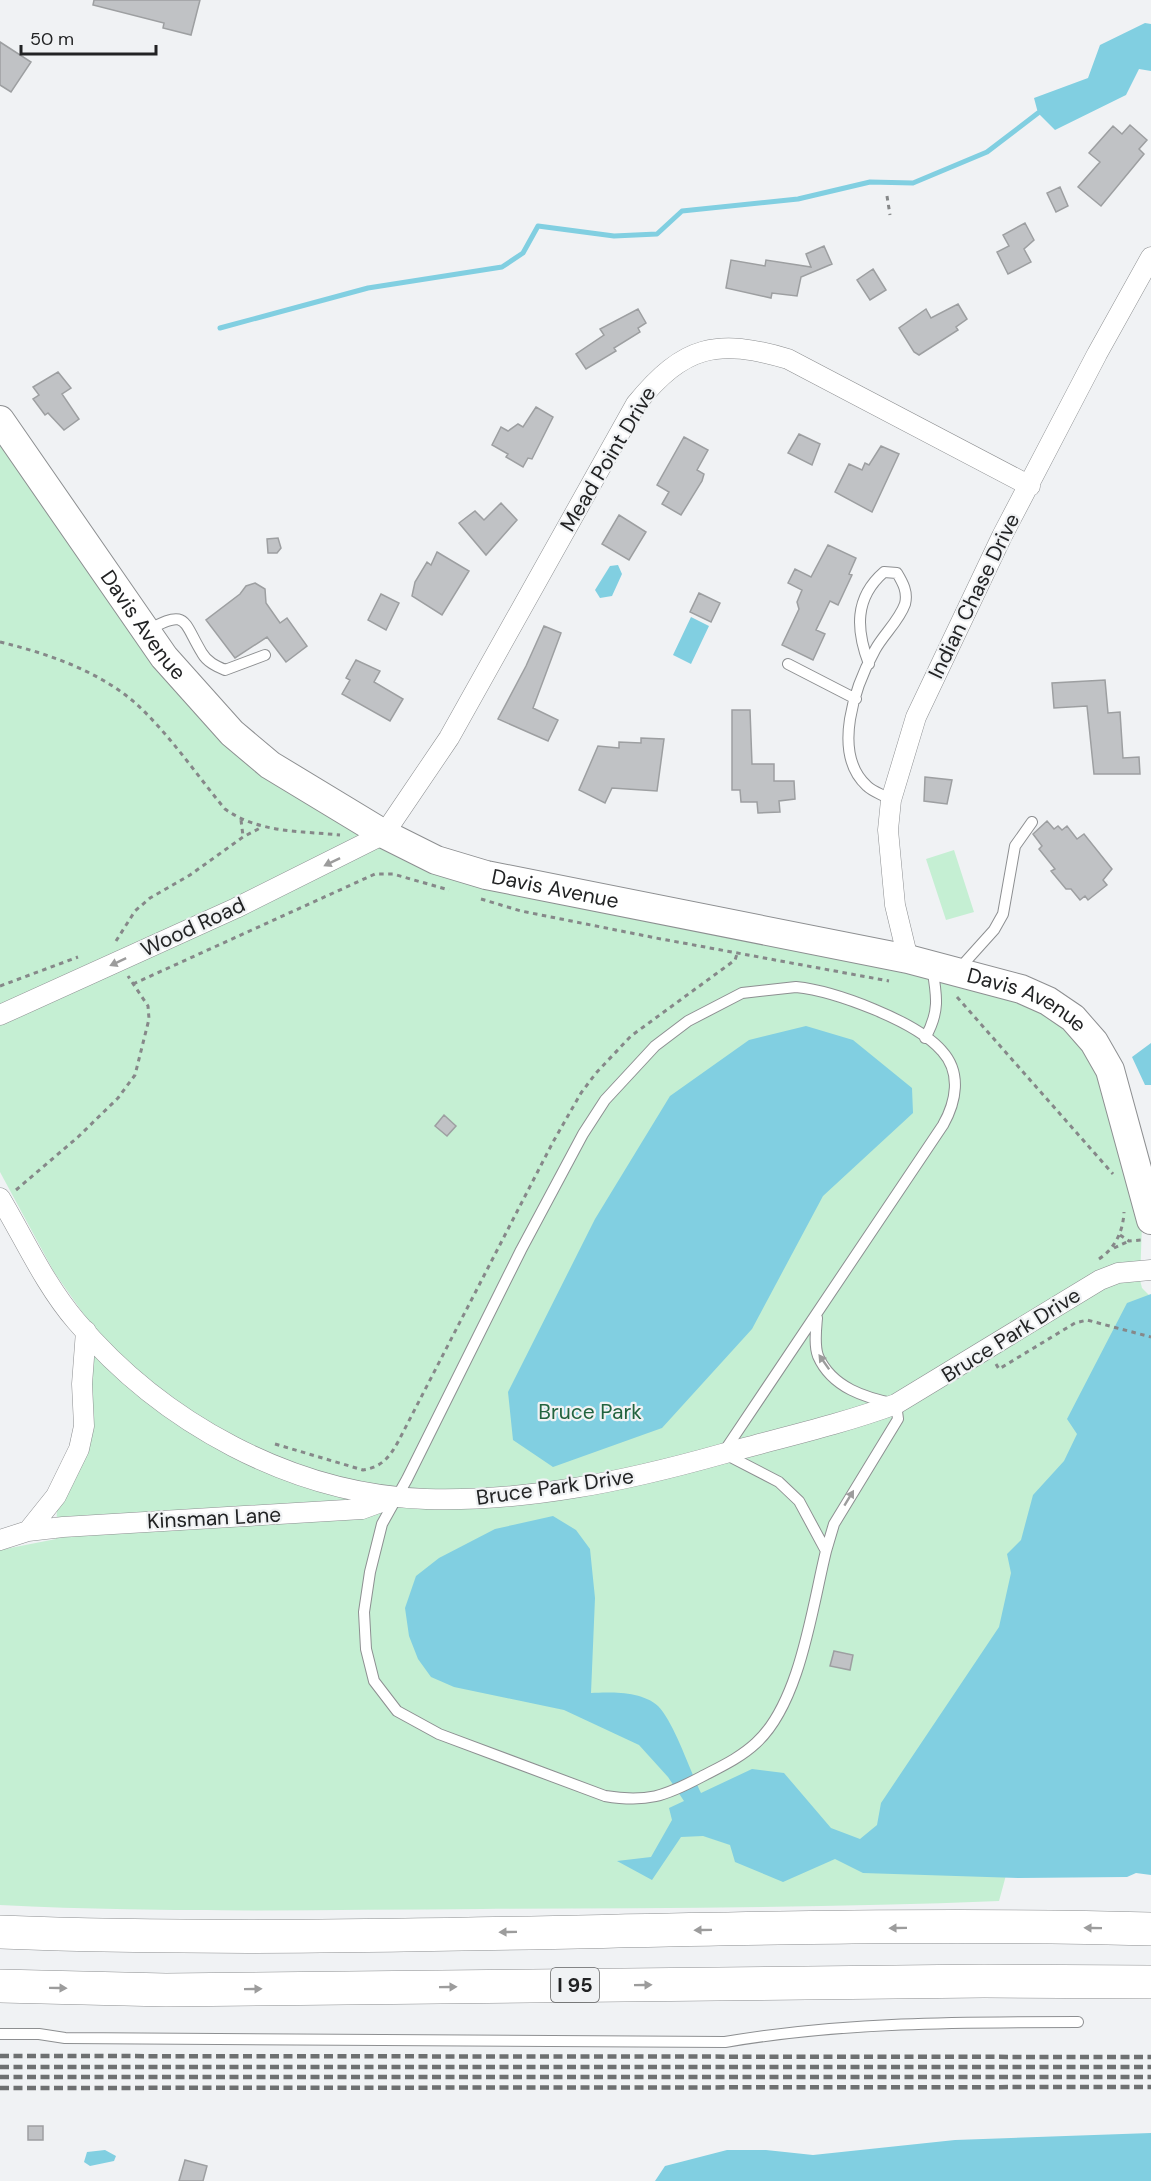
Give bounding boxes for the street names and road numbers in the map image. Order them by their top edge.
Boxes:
street label: Mead Point Drive [554,381,662,537]
street label: Indian Chase Drive [922,509,1026,683]
street label: Davis Avenue [94,565,192,686]
street label: Davis Avenue [489,862,621,915]
street label: Wood Road [136,891,250,963]
street label: Davis Avenue [964,961,1093,1038]
street label: Bruce Park Drive [936,1281,1086,1389]
street label: Bruce Park Drive [474,1462,636,1512]
street label: Kinsman Lane [146,1501,282,1535]
road number: I 95 [551,1968,599,2002]

